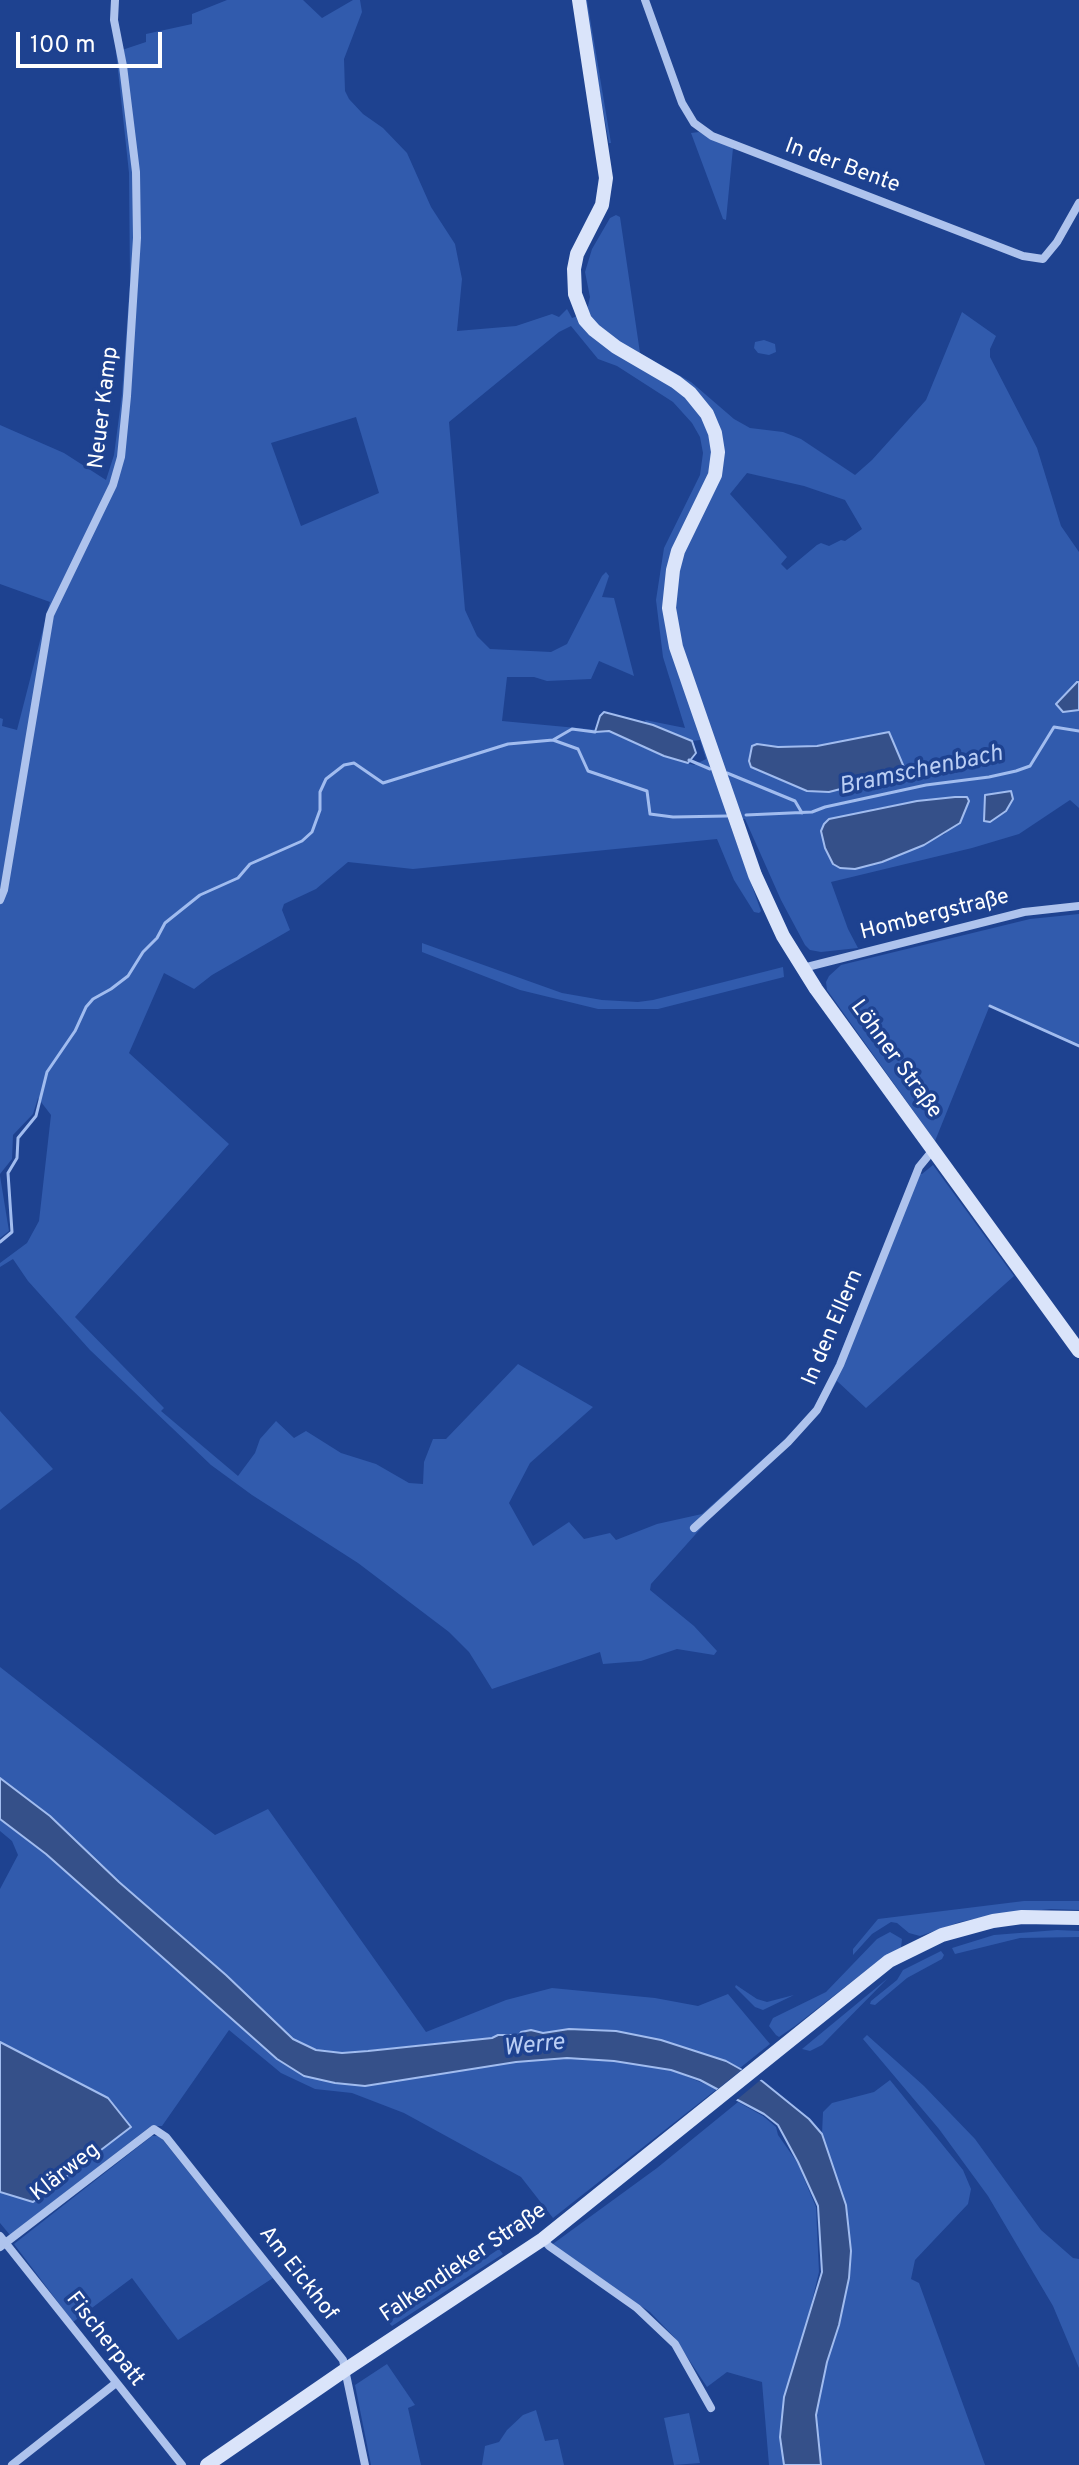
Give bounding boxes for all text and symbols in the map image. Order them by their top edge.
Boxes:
scale bar [20,16,166,66]
text: 100 m [30,31,96,61]
street label: In der Bente [781,134,903,200]
street label: Neuer Kamp [84,345,126,471]
water label: Bramschenbach [836,741,1006,803]
street label: Hombergstraße [858,885,1012,947]
street label: Löhner Straße [843,996,947,1124]
street label: In den Ellern [798,1266,870,1390]
water label: Werre [502,2029,566,2065]
street label: Klärweg [26,2138,106,2208]
street label: Falkendieker Straße [376,2199,552,2329]
street label: Am Eickhof [252,2222,342,2326]
street label: Fischerpatt [59,2288,149,2392]

